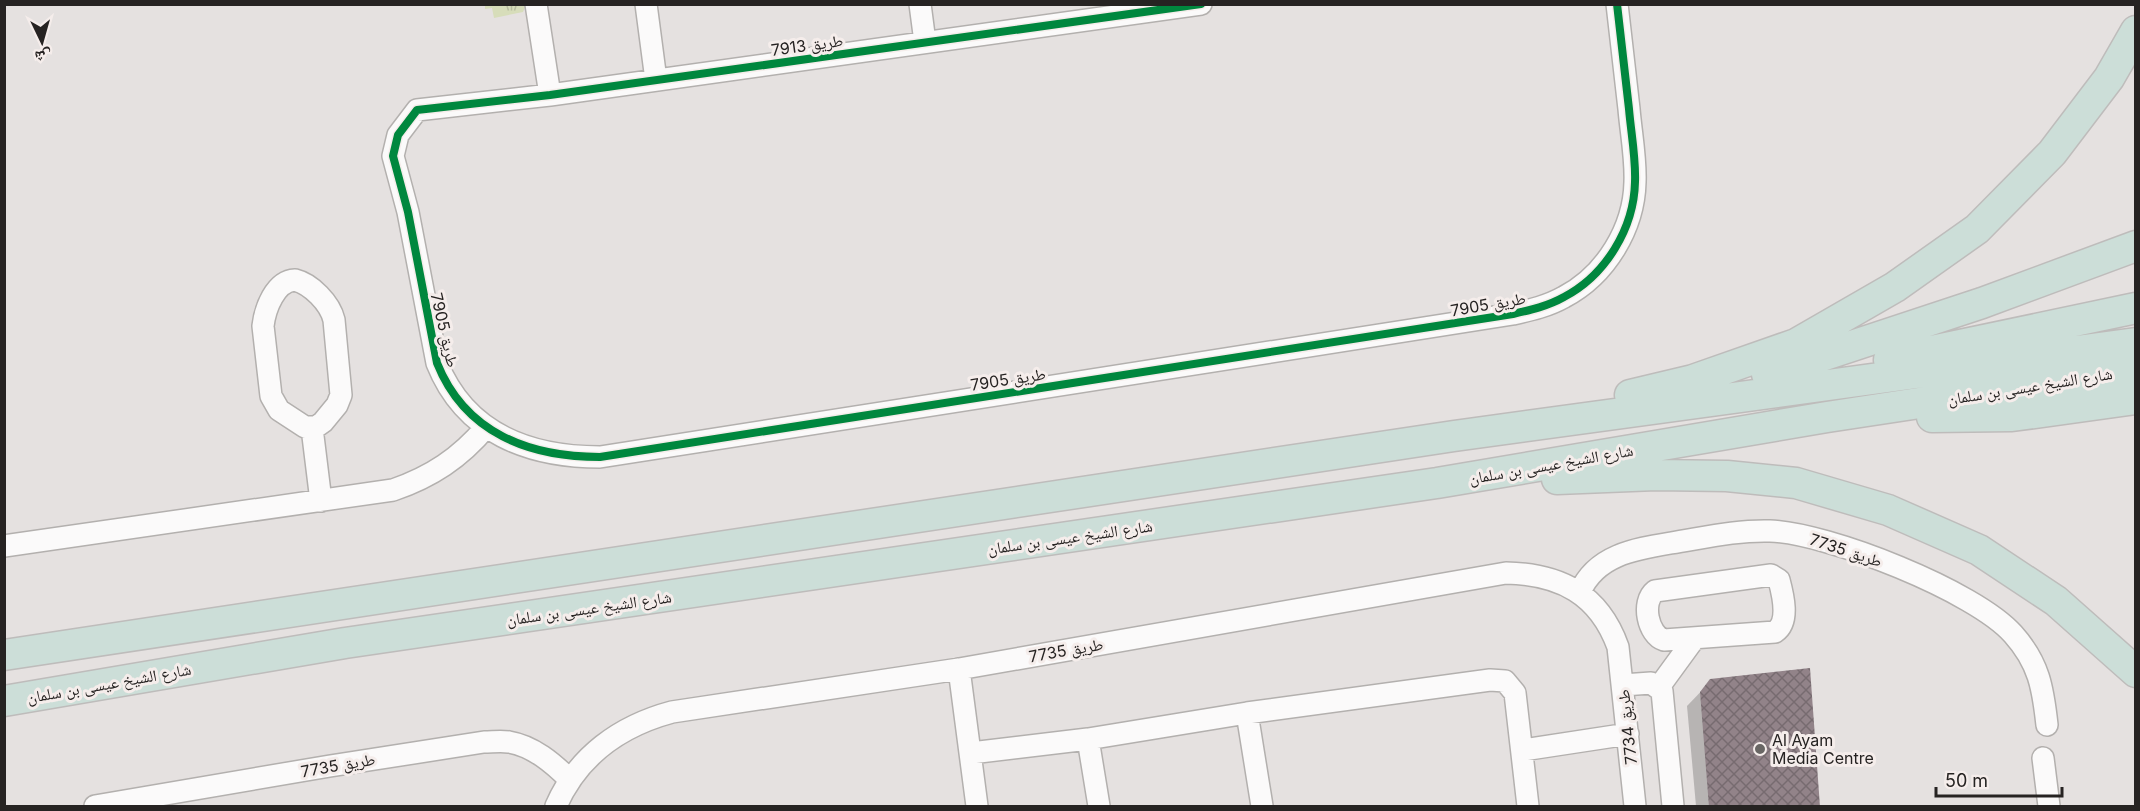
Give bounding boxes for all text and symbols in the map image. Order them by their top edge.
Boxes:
north arrow [12,12,72,72]
street label: طريق 7913 [770,30,844,61]
text: ش [34,46,53,68]
street label: طريق 7905 [1449,288,1527,321]
street label: طريق 7905 [426,291,463,369]
street label: طريق 7905 [969,363,1047,396]
street label: شارع الشيخ عيسى بن سلمان [1946,363,2114,410]
street label: شارع الشيخ عيسى بن سلمان [1467,440,1635,489]
street label: شارع الشيخ عيسى بن سلمان [986,516,1154,559]
street label: طريق 7735 [1807,529,1885,572]
street label: شارع الشيخ عيسى بن سلمان [505,587,673,630]
street label: طريق 7735 [1027,634,1105,667]
street label: شارع الشيخ عيسى بن سلمان [25,659,193,708]
street label: طريق 7734 [1613,688,1642,766]
place label: Al Ayam Media Centre [1772,730,1874,768]
marker: Al Ayam Media Centre [1753,742,1767,756]
street label: طريق 7735 [299,749,377,782]
scale bar [1936,760,2062,798]
text: 50 m [1945,770,1988,791]

